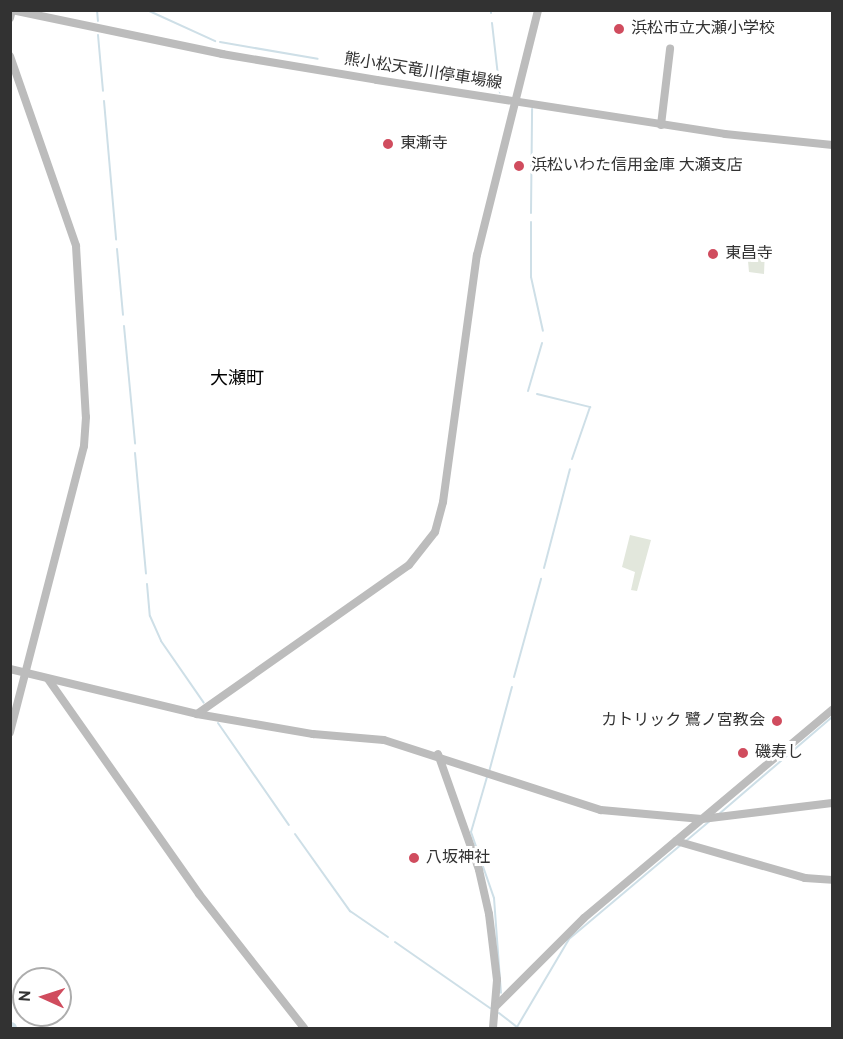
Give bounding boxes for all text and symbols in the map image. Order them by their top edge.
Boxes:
place label: 浜松市立大瀬小学校 [631,19,775,39]
marker: 浜松市立大瀬小学校 [612,22,626,36]
street label: 熊小松天竜川停車場線 [342,50,504,94]
place label: 東漸寺 [400,134,448,154]
marker: 東漸寺 [381,137,395,151]
place label: 浜松いわた信用金庫 大瀬支店 [531,156,743,176]
marker: 浜松いわた信用金庫 大瀬支店 [512,159,526,173]
place label: 東昌寺 [725,244,773,264]
marker: 東昌寺 [706,247,720,261]
district label: 大瀬町 [210,369,264,391]
place label: カトリック 鷺ノ宮教会 [601,711,765,731]
marker: カトリック 鷺ノ宮教会 [770,714,784,728]
place label: 磯寿し [755,743,803,763]
marker: 磯寿し [736,746,750,760]
place label: 八坂神社 [426,848,490,868]
marker: 八坂神社 [407,851,421,865]
north arrow [12,967,72,1027]
text: N [16,990,36,1002]

